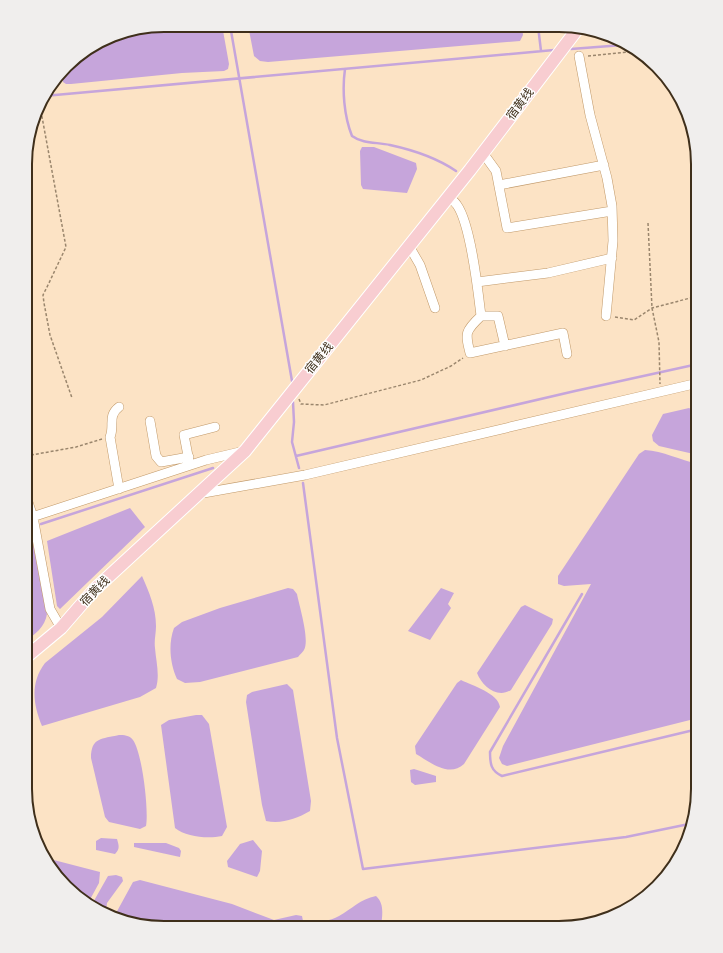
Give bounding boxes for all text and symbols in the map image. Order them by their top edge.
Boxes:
street label: 宿黄线 [504,85,536,123]
street label: 宿黄线 [302,340,336,376]
street label: 宿黄线 [77,573,113,609]

